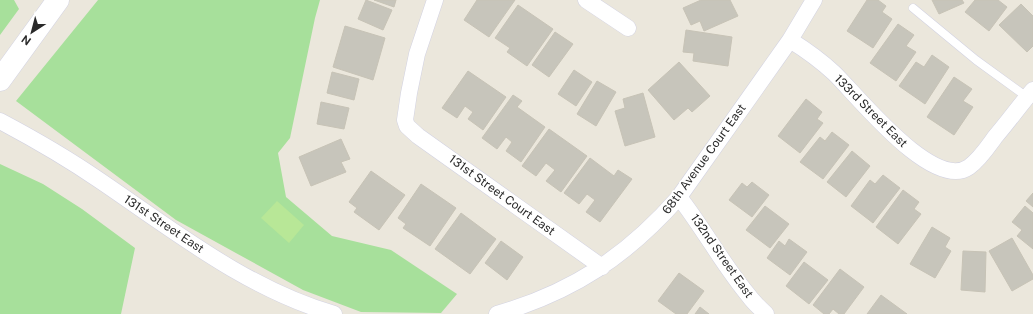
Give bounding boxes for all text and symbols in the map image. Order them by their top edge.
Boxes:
north arrow [12,12,52,52]
text: N [19,33,33,47]
street label: 133rd Street East [832,72,911,151]
street label: 68th Avenue Court East [659,101,749,217]
street label: 131st Street Court East [446,152,558,238]
street label: 131st Street East [121,192,207,256]
street label: 132nd Street East [688,211,756,301]

